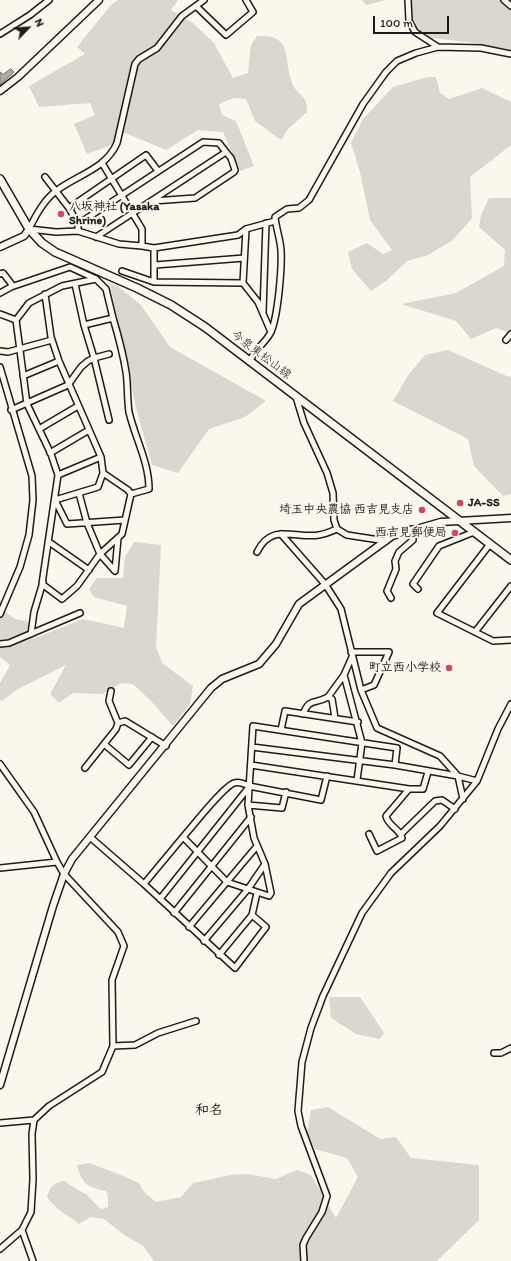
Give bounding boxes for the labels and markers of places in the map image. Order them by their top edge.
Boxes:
place label: 八坂神社 (Yasaka Shrine) [69,200,159,228]
marker: 八坂神社 (Yasaka Shrine) [56,209,66,219]
place label: JA-SS [468,496,500,510]
marker: JA-SS [455,498,465,508]
place label: 埼玉中央農協 西吉見支店 [279,503,414,517]
marker: 埼玉中央農協 西吉見支店 [417,505,427,515]
place label: 西吉見郵便局 [375,526,447,540]
marker: 西吉見郵便局 [450,528,460,538]
place label: 町立西小学校 [369,661,441,675]
marker: 町立西小学校 [444,663,454,673]

